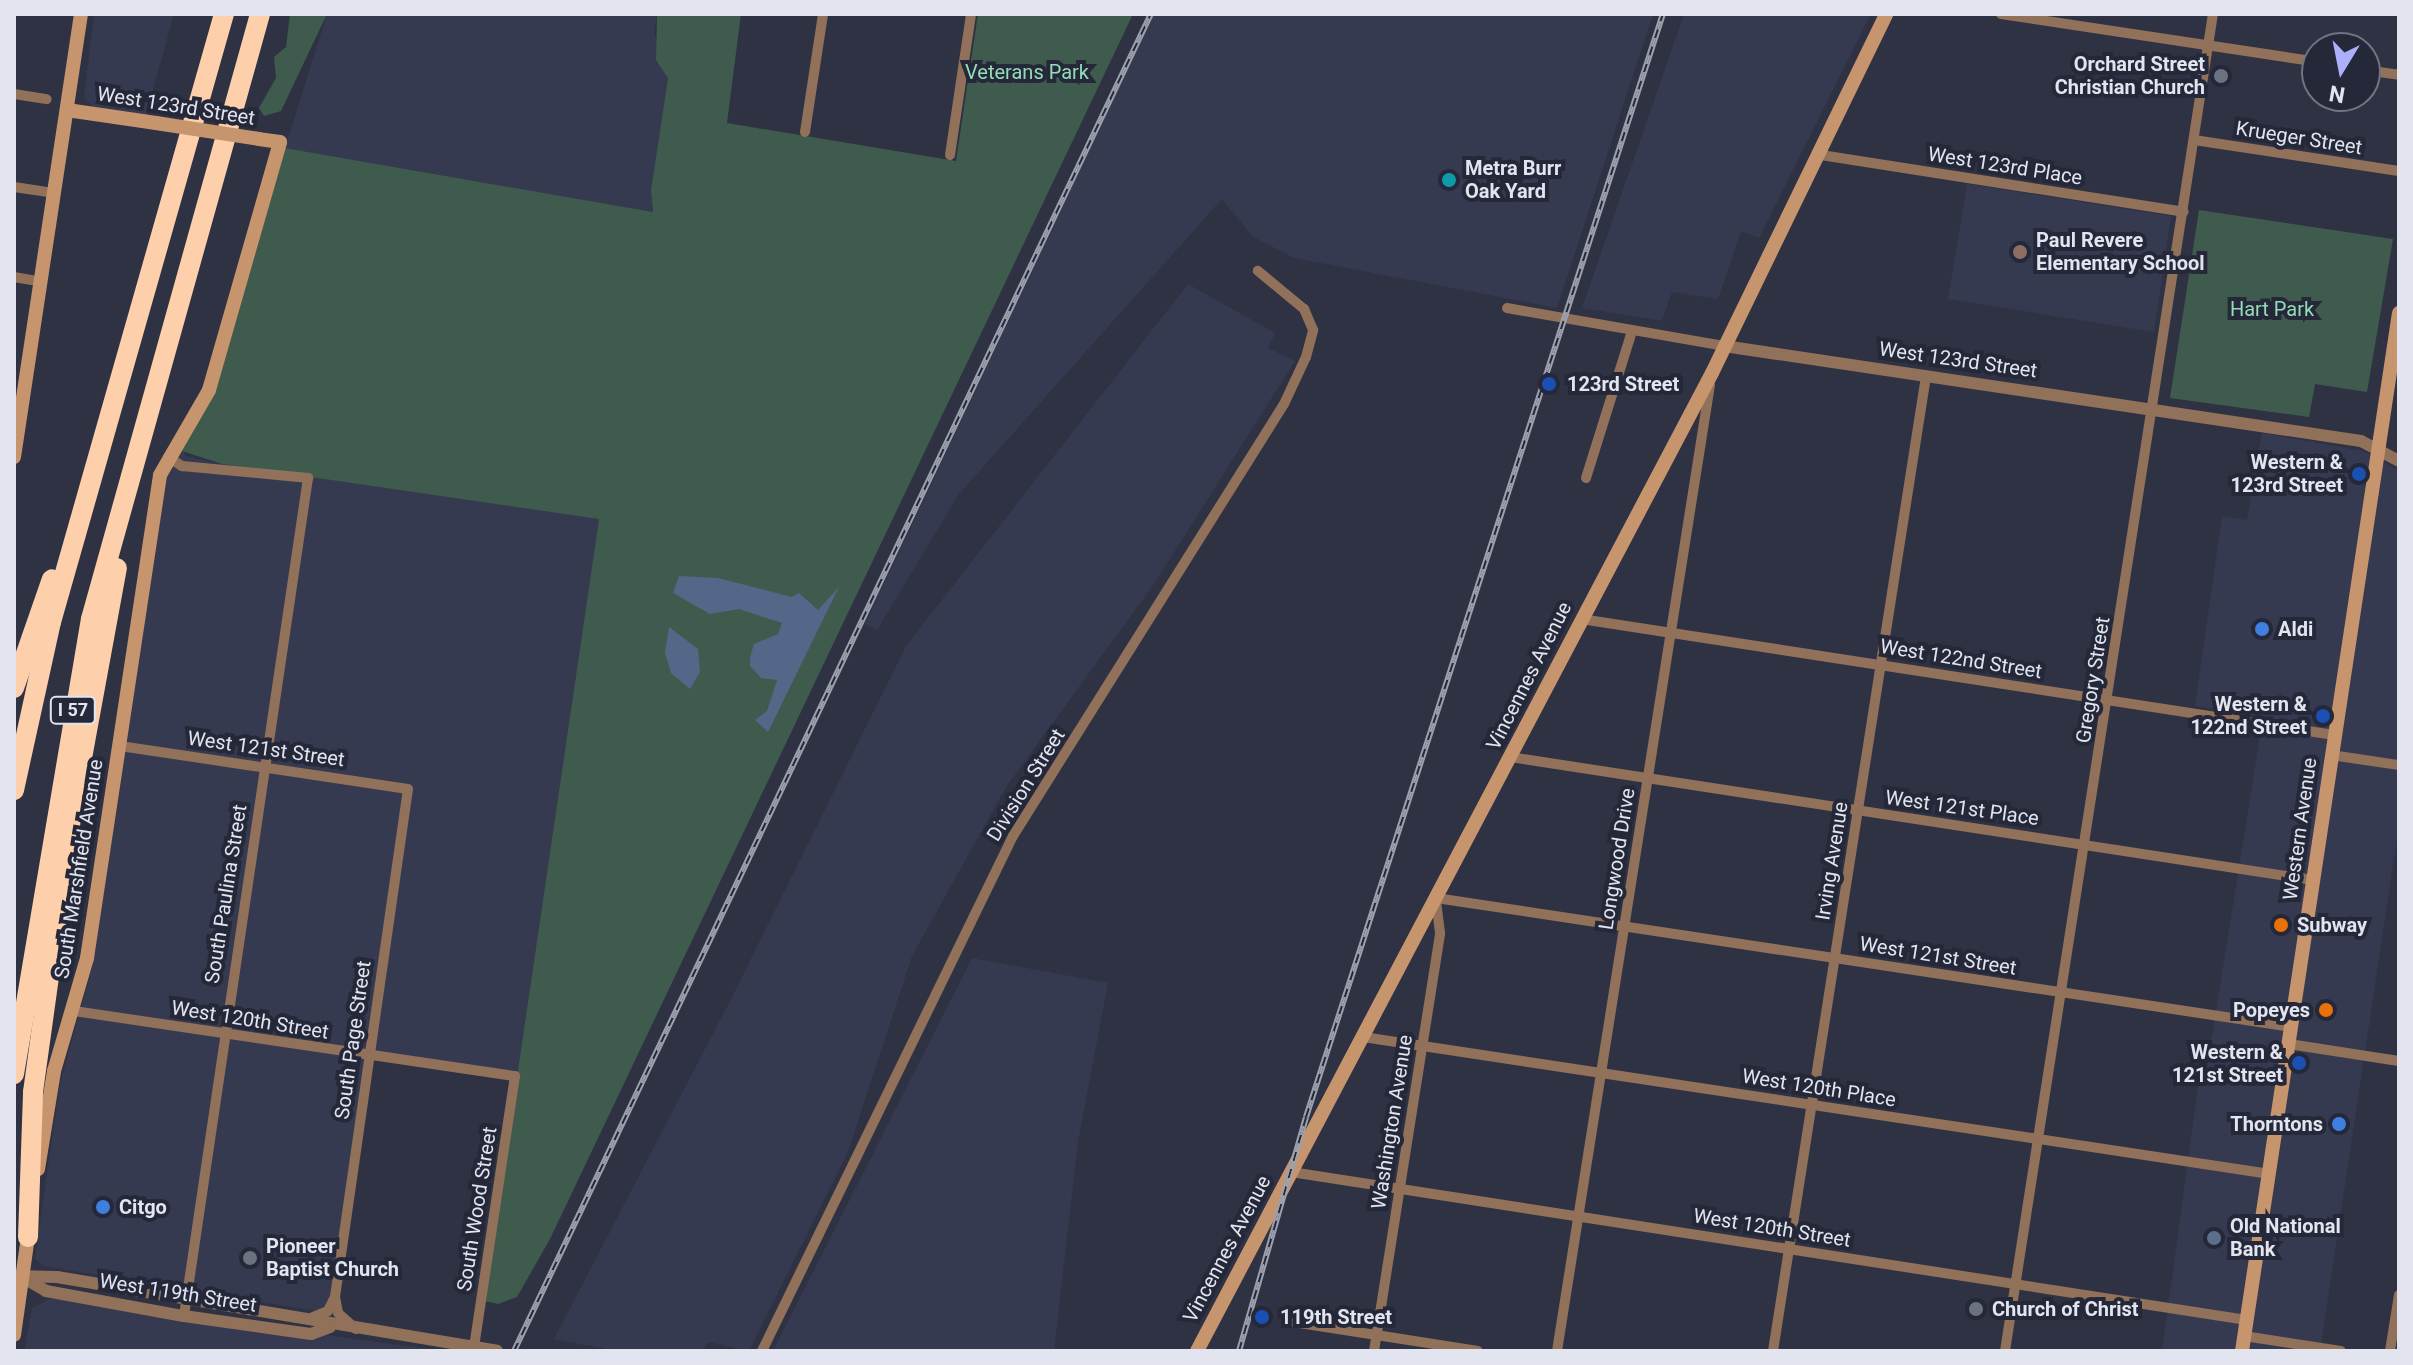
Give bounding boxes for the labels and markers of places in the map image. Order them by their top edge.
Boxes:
place label: Orchard Street Christian Church [2055,52,2205,99]
marker: Orchard Street Christian Church [2212,67,2230,85]
place label: Metra Burr Oak Yard [1465,156,1561,203]
marker: Metra Burr Oak Yard [1440,171,1458,189]
place label: Paul Revere Elementary School [2036,228,2204,275]
marker: Paul Revere Elementary School [2011,243,2029,261]
place label: 123rd Street [1567,372,1679,396]
marker: 123rd Street [1538,373,1560,395]
place label: Western & 123rd Street [2231,450,2343,497]
marker: Western & 123rd Street [2350,465,2368,483]
place label: Aldi [2278,617,2313,641]
marker: Aldi [2253,620,2271,638]
place label: Western & 122nd Street [2191,692,2307,739]
marker: Western & 122nd Street [2314,707,2332,725]
place label: Subway [2297,913,2367,937]
marker: Subway [2272,916,2290,934]
place label: Popeyes [2233,998,2310,1022]
marker: Popeyes [2317,1001,2335,1019]
place label: Western & 121st Street [2172,1040,2283,1087]
marker: Western & 121st Street [2290,1054,2308,1072]
place label: Thorntons [2230,1112,2323,1136]
marker: Thorntons [2330,1115,2348,1133]
place label: Citgo [119,1195,167,1219]
marker: Citgo [94,1198,112,1216]
place label: Old National Bank [2230,1214,2341,1261]
marker: Old National Bank [2205,1229,2223,1247]
place label: Pioneer Baptist Church [266,1234,399,1281]
marker: Pioneer Baptist Church [241,1249,259,1267]
place label: Church of Christ [1992,1297,2139,1321]
marker: Church of Christ [1967,1300,1985,1318]
place label: 119th Street [1280,1305,1392,1329]
marker: 119th Street [1251,1306,1273,1328]

